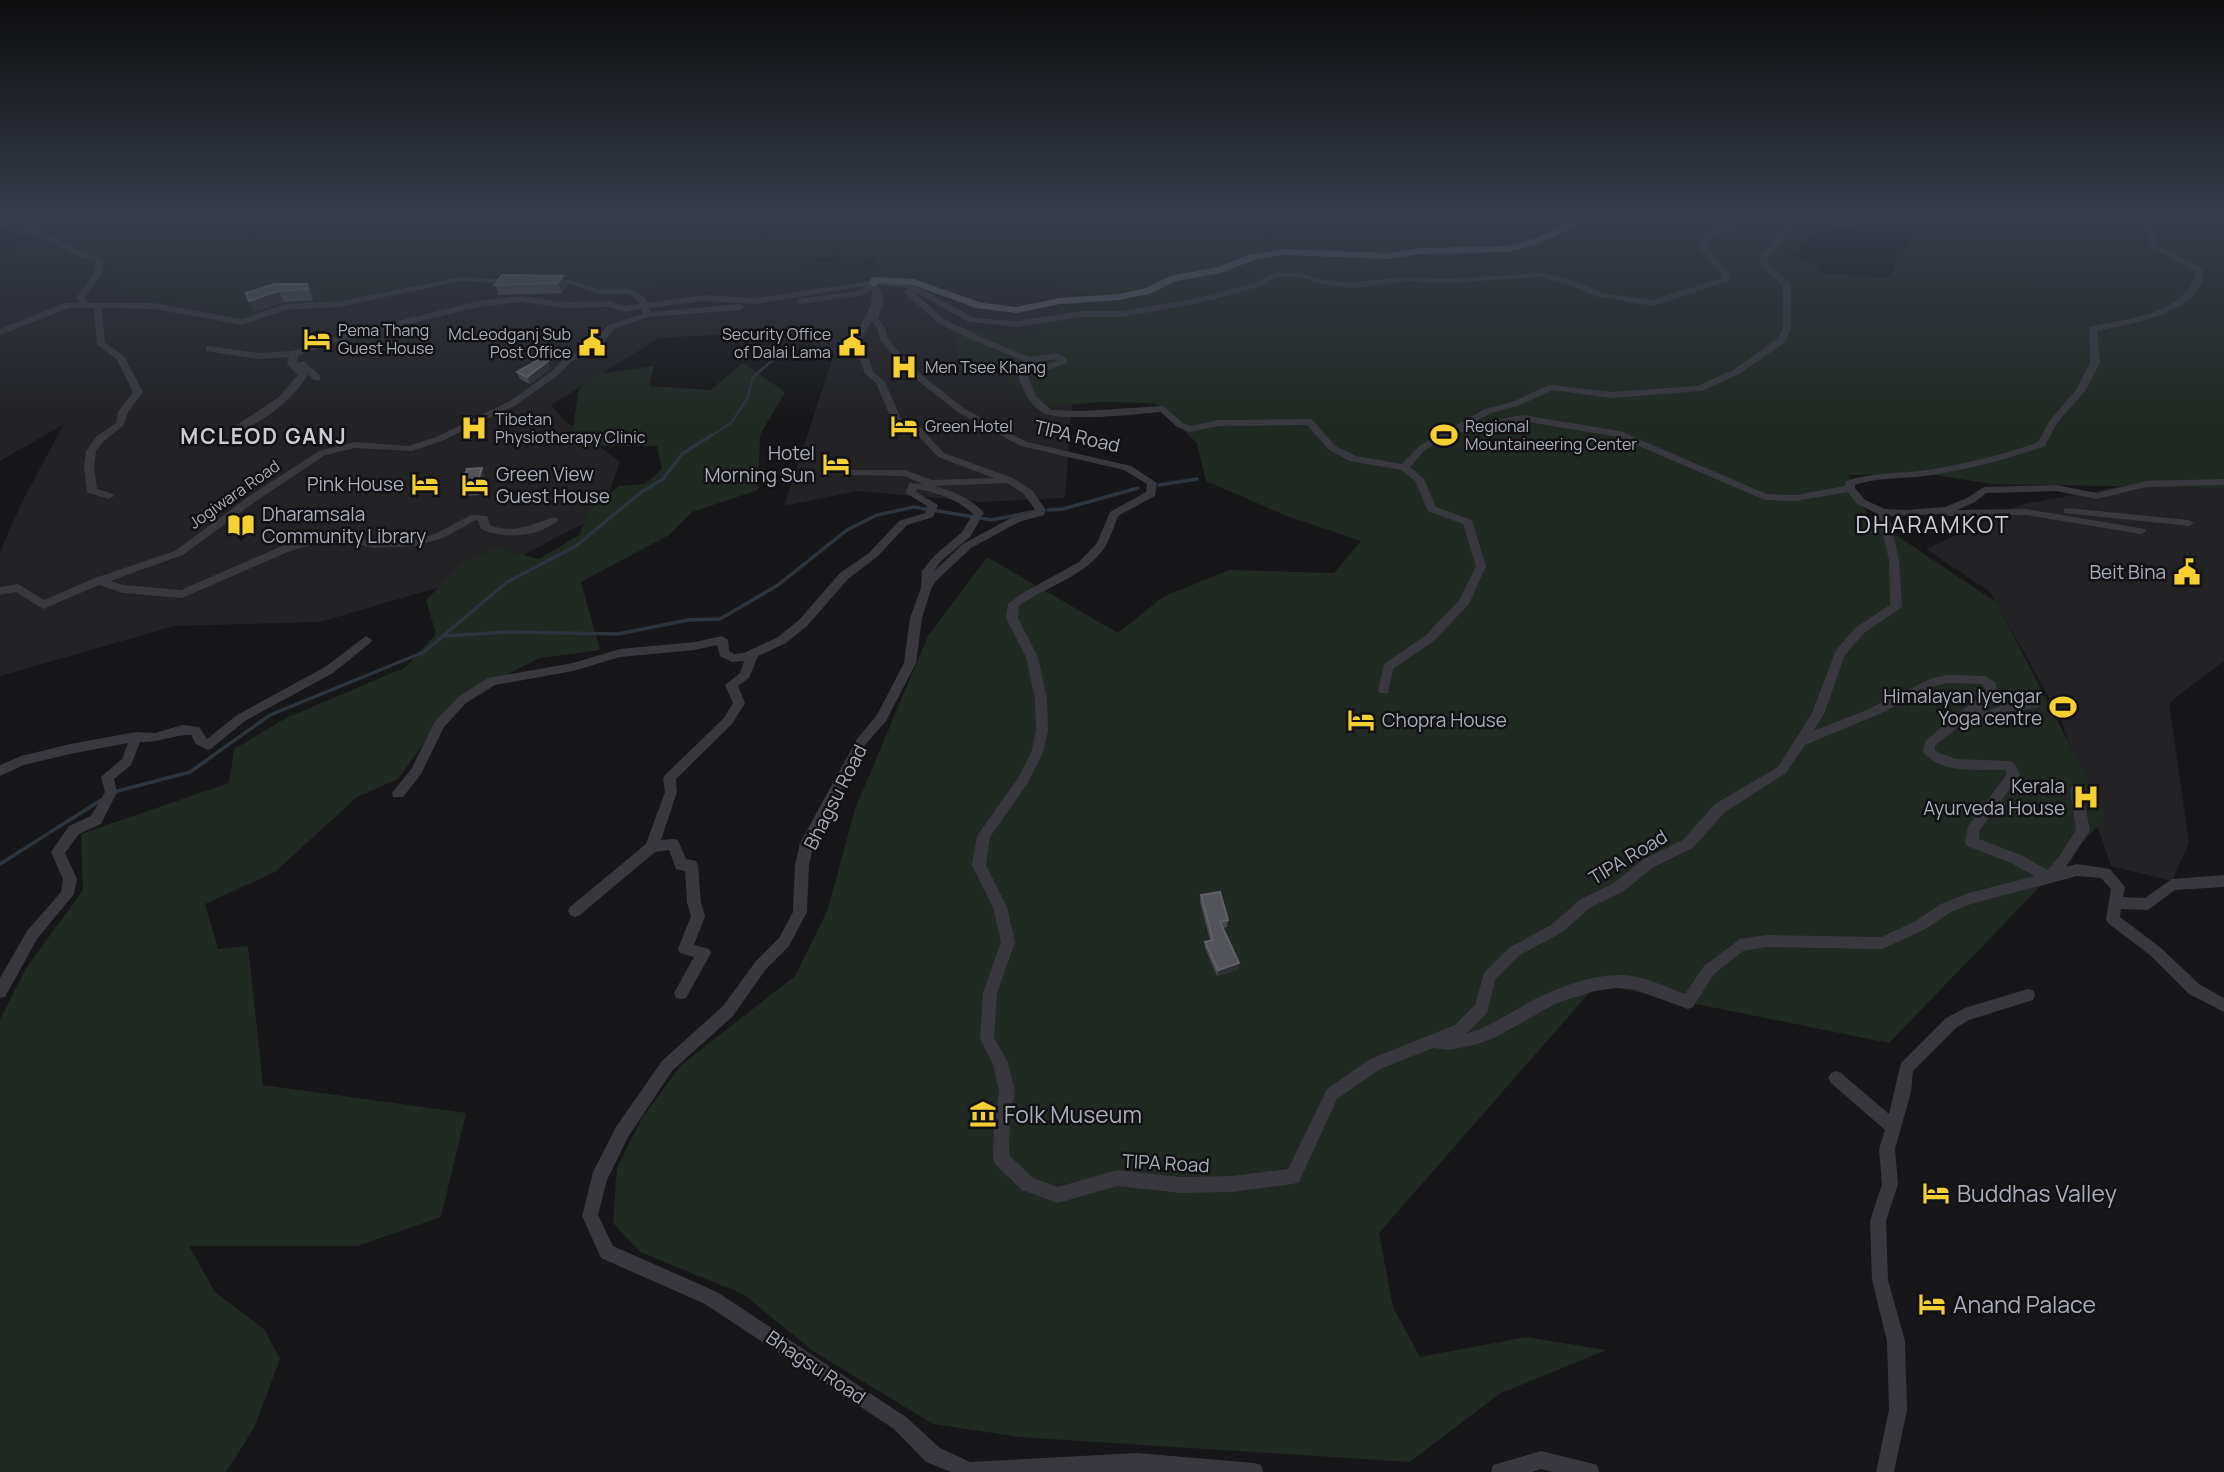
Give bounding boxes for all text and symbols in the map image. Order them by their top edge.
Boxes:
place label: Pema Thang Guest House [338,319,434,359]
place label: McLeodganj Sub Post Office [448,323,571,363]
place label: Security Office of Dalai Lama [722,323,831,363]
hotel icon: Pema Thang Guest House [302,324,332,354]
public building icon: McLeodganj Sub Post Office [577,328,607,358]
public building icon: Security Office of Dalai Lama [837,328,867,358]
hospital icon: Men Tsee Khang [889,352,919,382]
place label: Men Tsee Khang [925,356,1046,378]
place label: Tibetan Physiotherapy Clinic [495,408,646,448]
hotel icon: Green Hotel [889,411,919,441]
hospital icon: Tibetan Physiotherapy Clinic [459,413,489,443]
street label: TIPA Road [1032,414,1122,458]
place label: Green Hotel [925,415,1013,437]
place label: Regional Mountaineering Center [1465,415,1637,455]
sports icon: Regional Mountaineering Center [1429,420,1459,450]
district label: MCLEOD GANJ [180,422,348,450]
place label: Hotel Morning Sun [705,440,815,488]
hotel icon: Hotel Morning Sun [821,449,851,479]
street label: Jogiwara Road [184,455,284,533]
place label: Green View Guest House [496,461,610,509]
hotel icon: Pink House [410,469,440,499]
hotel icon: Green View Guest House [460,470,490,500]
place label: Pink House [307,471,404,497]
place label: Dharamsala Community Library [262,501,426,549]
district label: DHARAMKOT [1856,508,2010,540]
library icon: Dharamsala Community Library [226,510,256,540]
public building icon: Beit Bina [2172,557,2202,587]
place label: Beit Bina [2089,559,2166,585]
place label: Himalayan Iyengar Yoga centre [1883,683,2042,731]
sports icon: Himalayan Iyengar Yoga centre [2048,692,2078,722]
hotel icon: Chopra House [1346,705,1376,735]
place label: Chopra House [1382,707,1507,733]
street label: Bhagsu Road [797,740,873,854]
place label: Kerala Ayurveda House [1923,773,2065,821]
hospital icon: Kerala Ayurveda House [2071,782,2101,812]
street label: TIPA Road [1584,823,1672,891]
place label: Folk Museum [1004,1098,1142,1130]
museum icon: Folk Museum [968,1099,998,1129]
street label: TIPA Road [1122,1148,1210,1178]
place label: Buddhas Valley [1957,1177,2117,1209]
hotel icon: Buddhas Valley [1921,1178,1951,1208]
place label: Anand Palace [1953,1288,2096,1320]
hotel icon: Anand Palace [1917,1289,1947,1319]
street label: Bhagsu Road [761,1324,871,1410]

